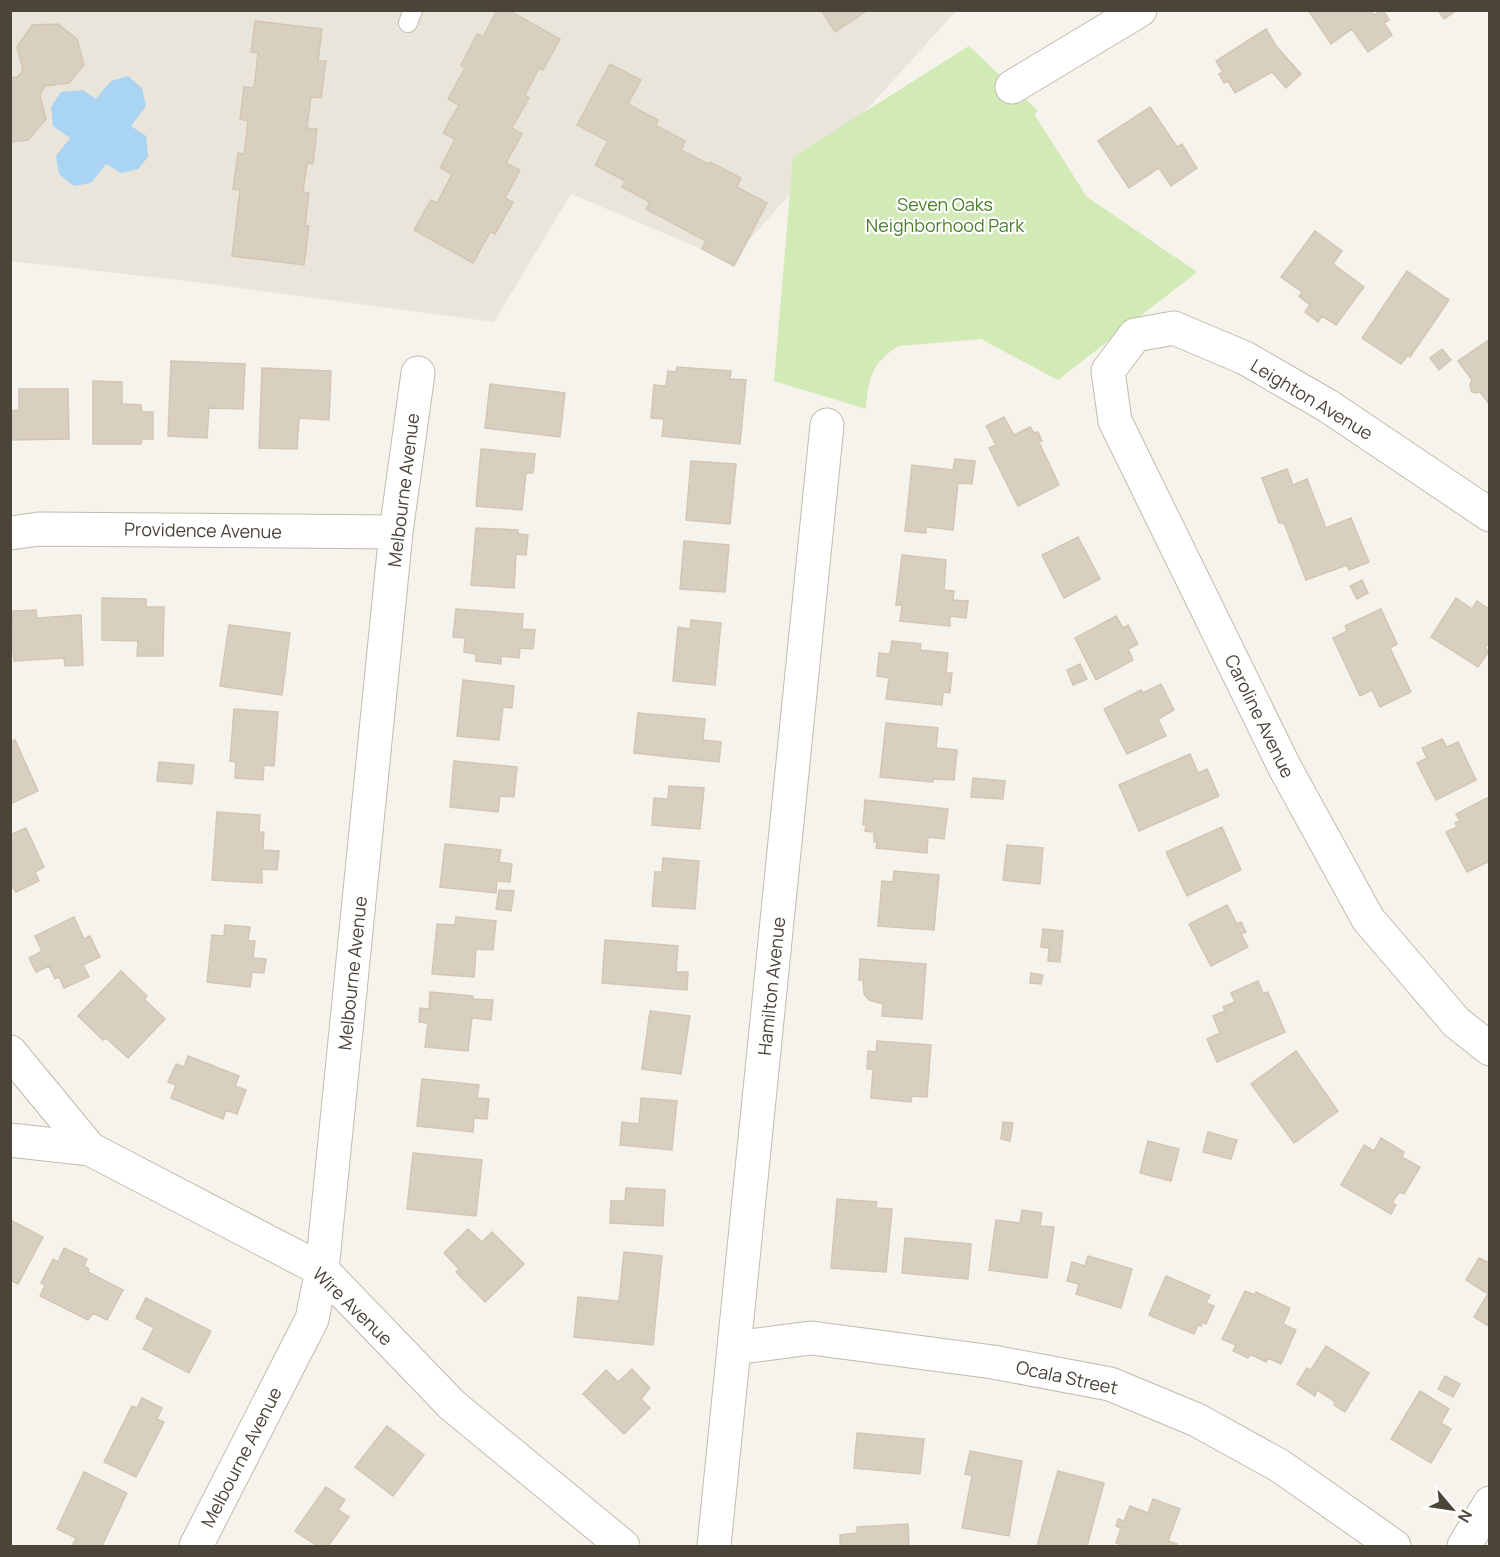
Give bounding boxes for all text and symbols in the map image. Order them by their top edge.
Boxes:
park label: Seven Oaks Neighborhood Park [866,192,1025,237]
street label: Leighton Avenue [1246,353,1378,445]
street label: Melbourne Avenue [382,412,424,568]
street label: Providence Avenue [124,517,282,543]
street label: Caroline Avenue [1220,650,1300,782]
street label: Melbourne Avenue [332,895,372,1051]
street label: Hamilton Avenue [752,915,790,1057]
street label: Wire Avenue [308,1262,398,1350]
street label: Ocala Street [1014,1354,1120,1400]
street label: Melbourne Avenue [195,1383,287,1531]
north arrow [1422,1479,1482,1539]
text: N [1453,1506,1478,1527]

